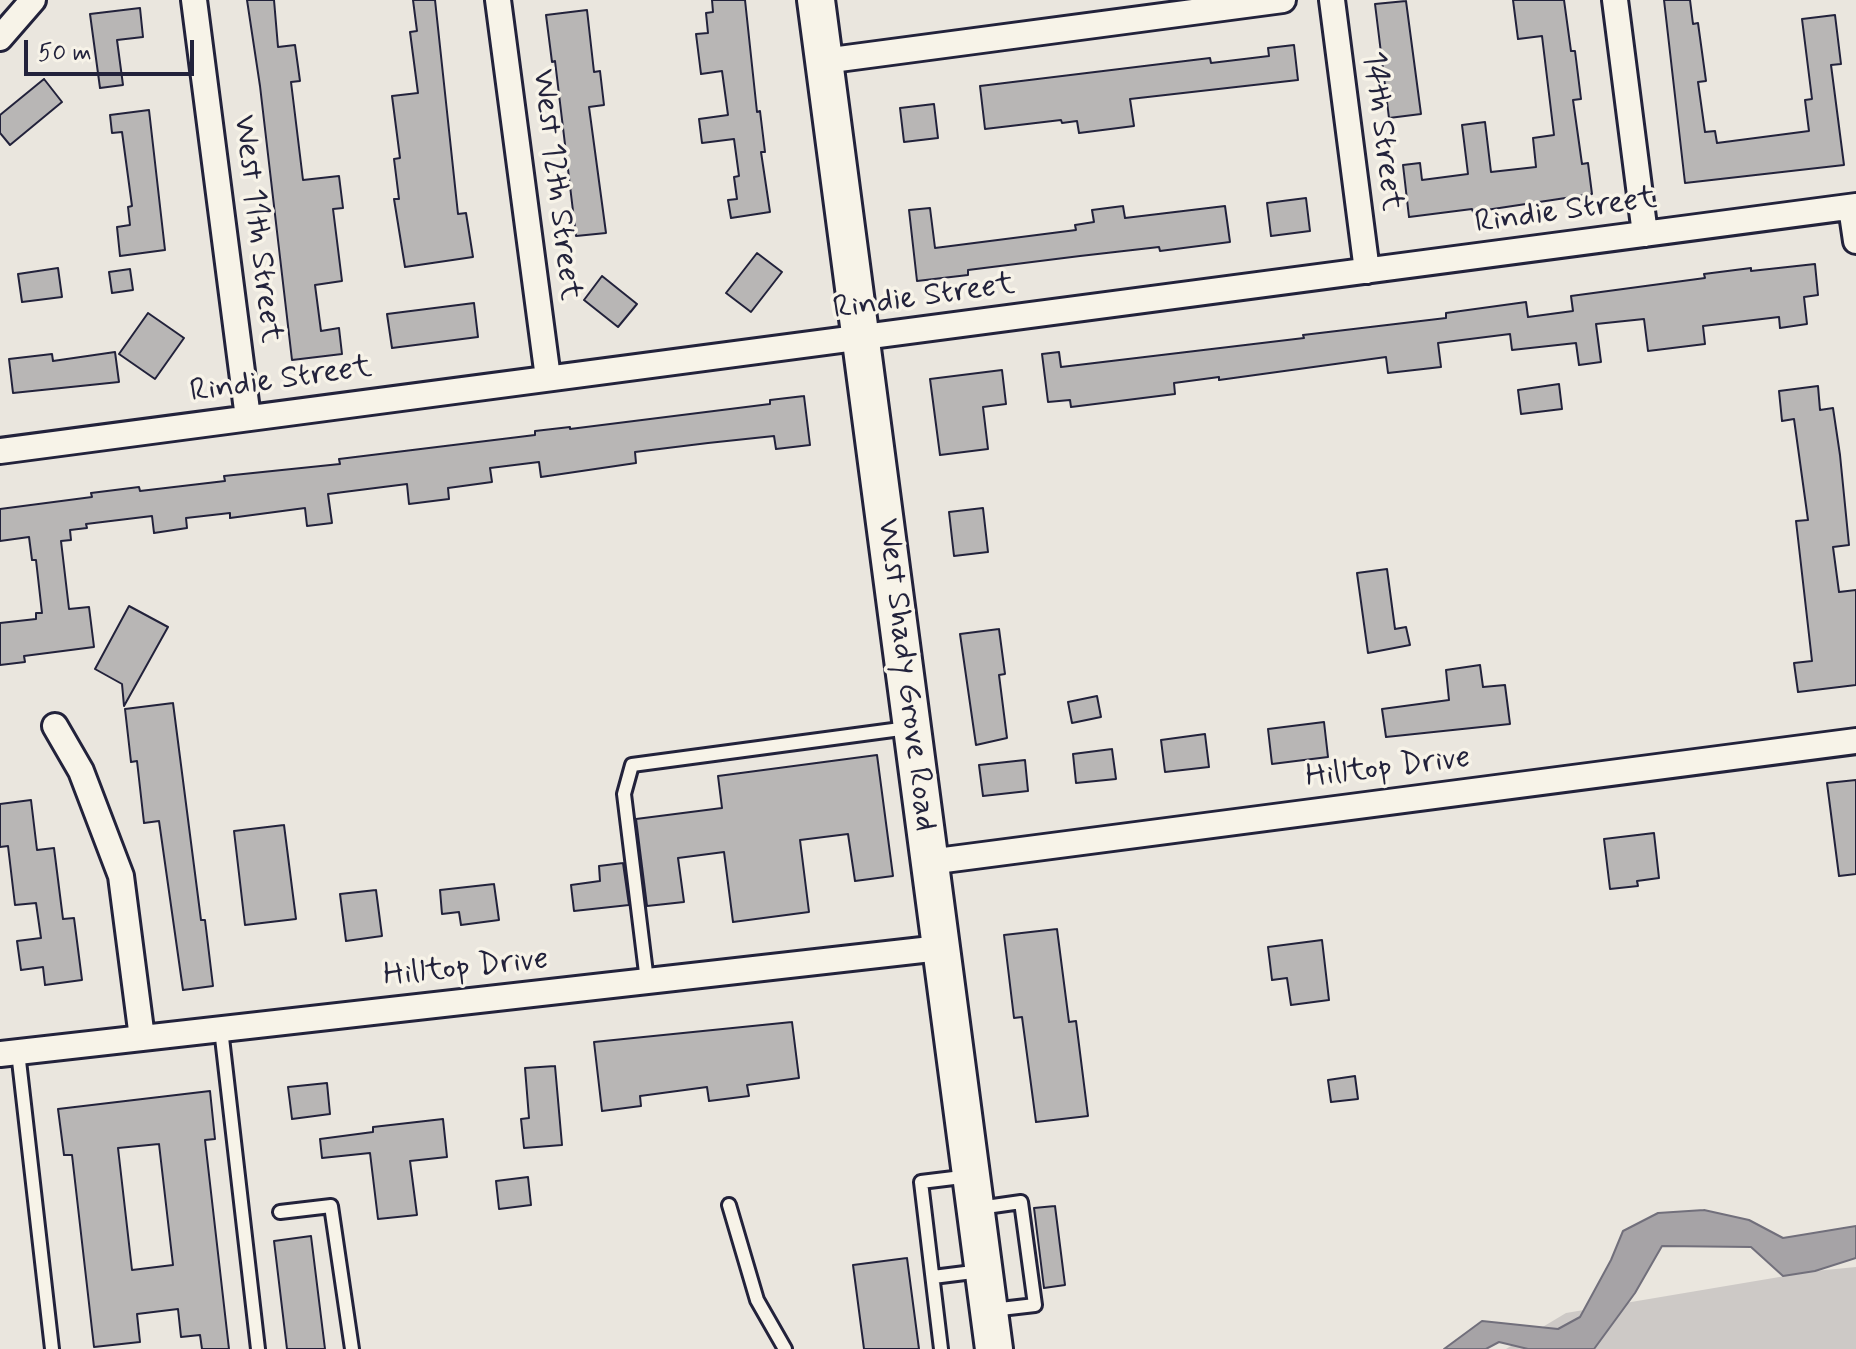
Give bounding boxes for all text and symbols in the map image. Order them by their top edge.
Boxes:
scale bar [28,24,198,74]
text: 50 m [38,38,92,69]
street label: 14th Street [1352,49,1410,213]
street label: West 12th Street [522,67,588,303]
street label: West 11th Street [223,113,289,345]
street label: Rindie Street [1473,180,1659,244]
street label: Rindie Street [831,266,1017,330]
street label: Rindie Street [188,349,374,413]
street label: West Shady Grove Road [867,516,943,834]
street label: Hilltop Drive [1303,740,1473,798]
street label: Hilltop Drive [382,941,550,997]

